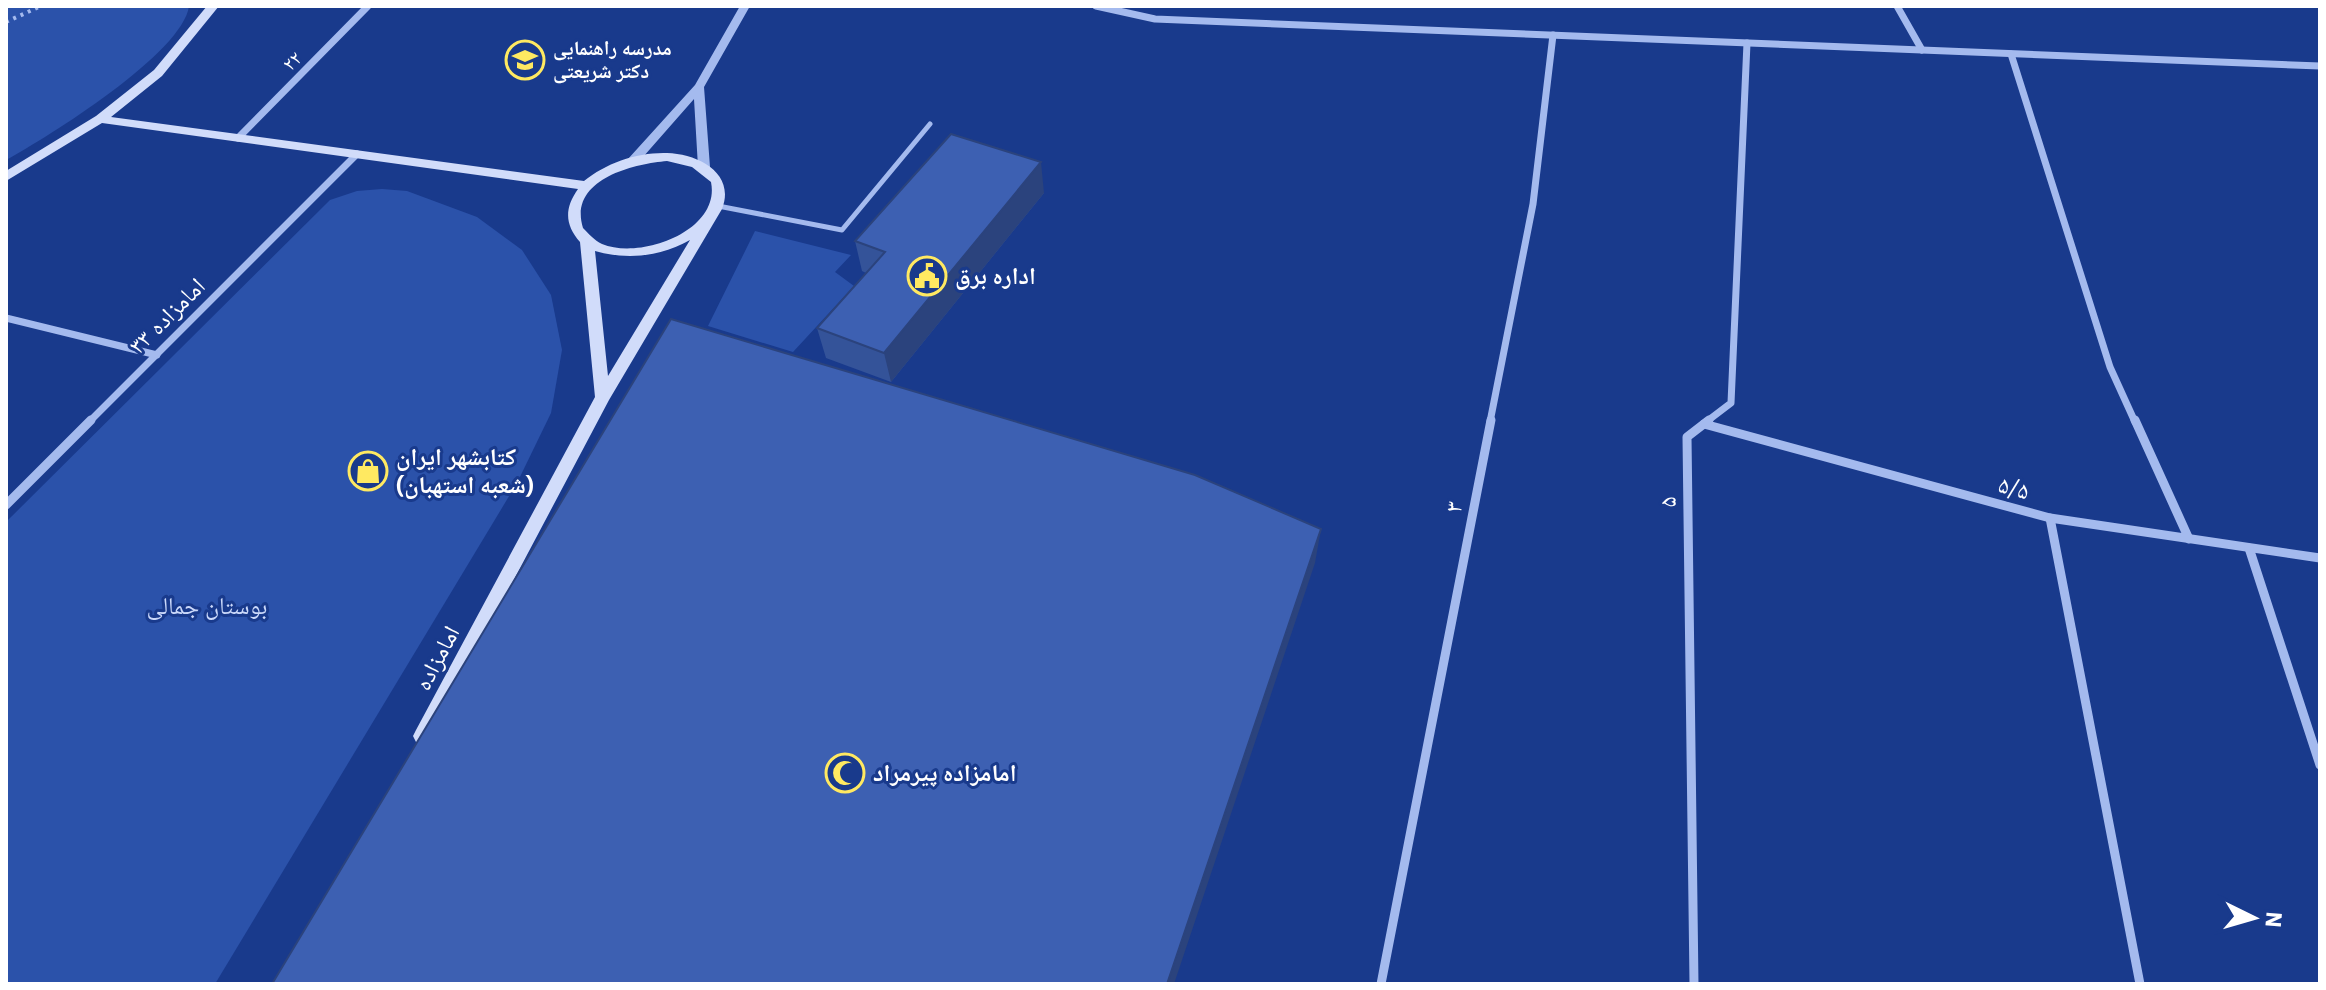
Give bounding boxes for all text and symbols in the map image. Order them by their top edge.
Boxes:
place label: مدرسه راهنمایی دکتر شریعتی [553,34,672,84]
school or university icon: مدرسه راهنمایی دکتر شریعتی [504,39,546,81]
street label: ۲۲ [276,45,308,77]
public building icon: اداره برق [906,255,948,297]
place label: اداره برق [955,259,1036,291]
street label: امامزاده ۳۳ [121,270,212,361]
place label: کتابشهر ایران (شعبه استهبان) [396,440,534,500]
shop icon: کتابشهر ایران (شعبه استهبان) [347,450,389,492]
street label: ۵/۵ [1995,468,2033,506]
street label: ۵ [1651,496,1683,508]
street label: ۳ [1436,498,1470,515]
park label: بوستان جمالی [147,589,267,621]
street label: امامزاده [406,620,466,695]
mosque icon: امامزاده پیرمراد [824,752,866,794]
place label: امامزاده پیرمراد [873,756,1016,788]
north arrow [2214,878,2294,958]
text: N [2259,911,2290,929]

